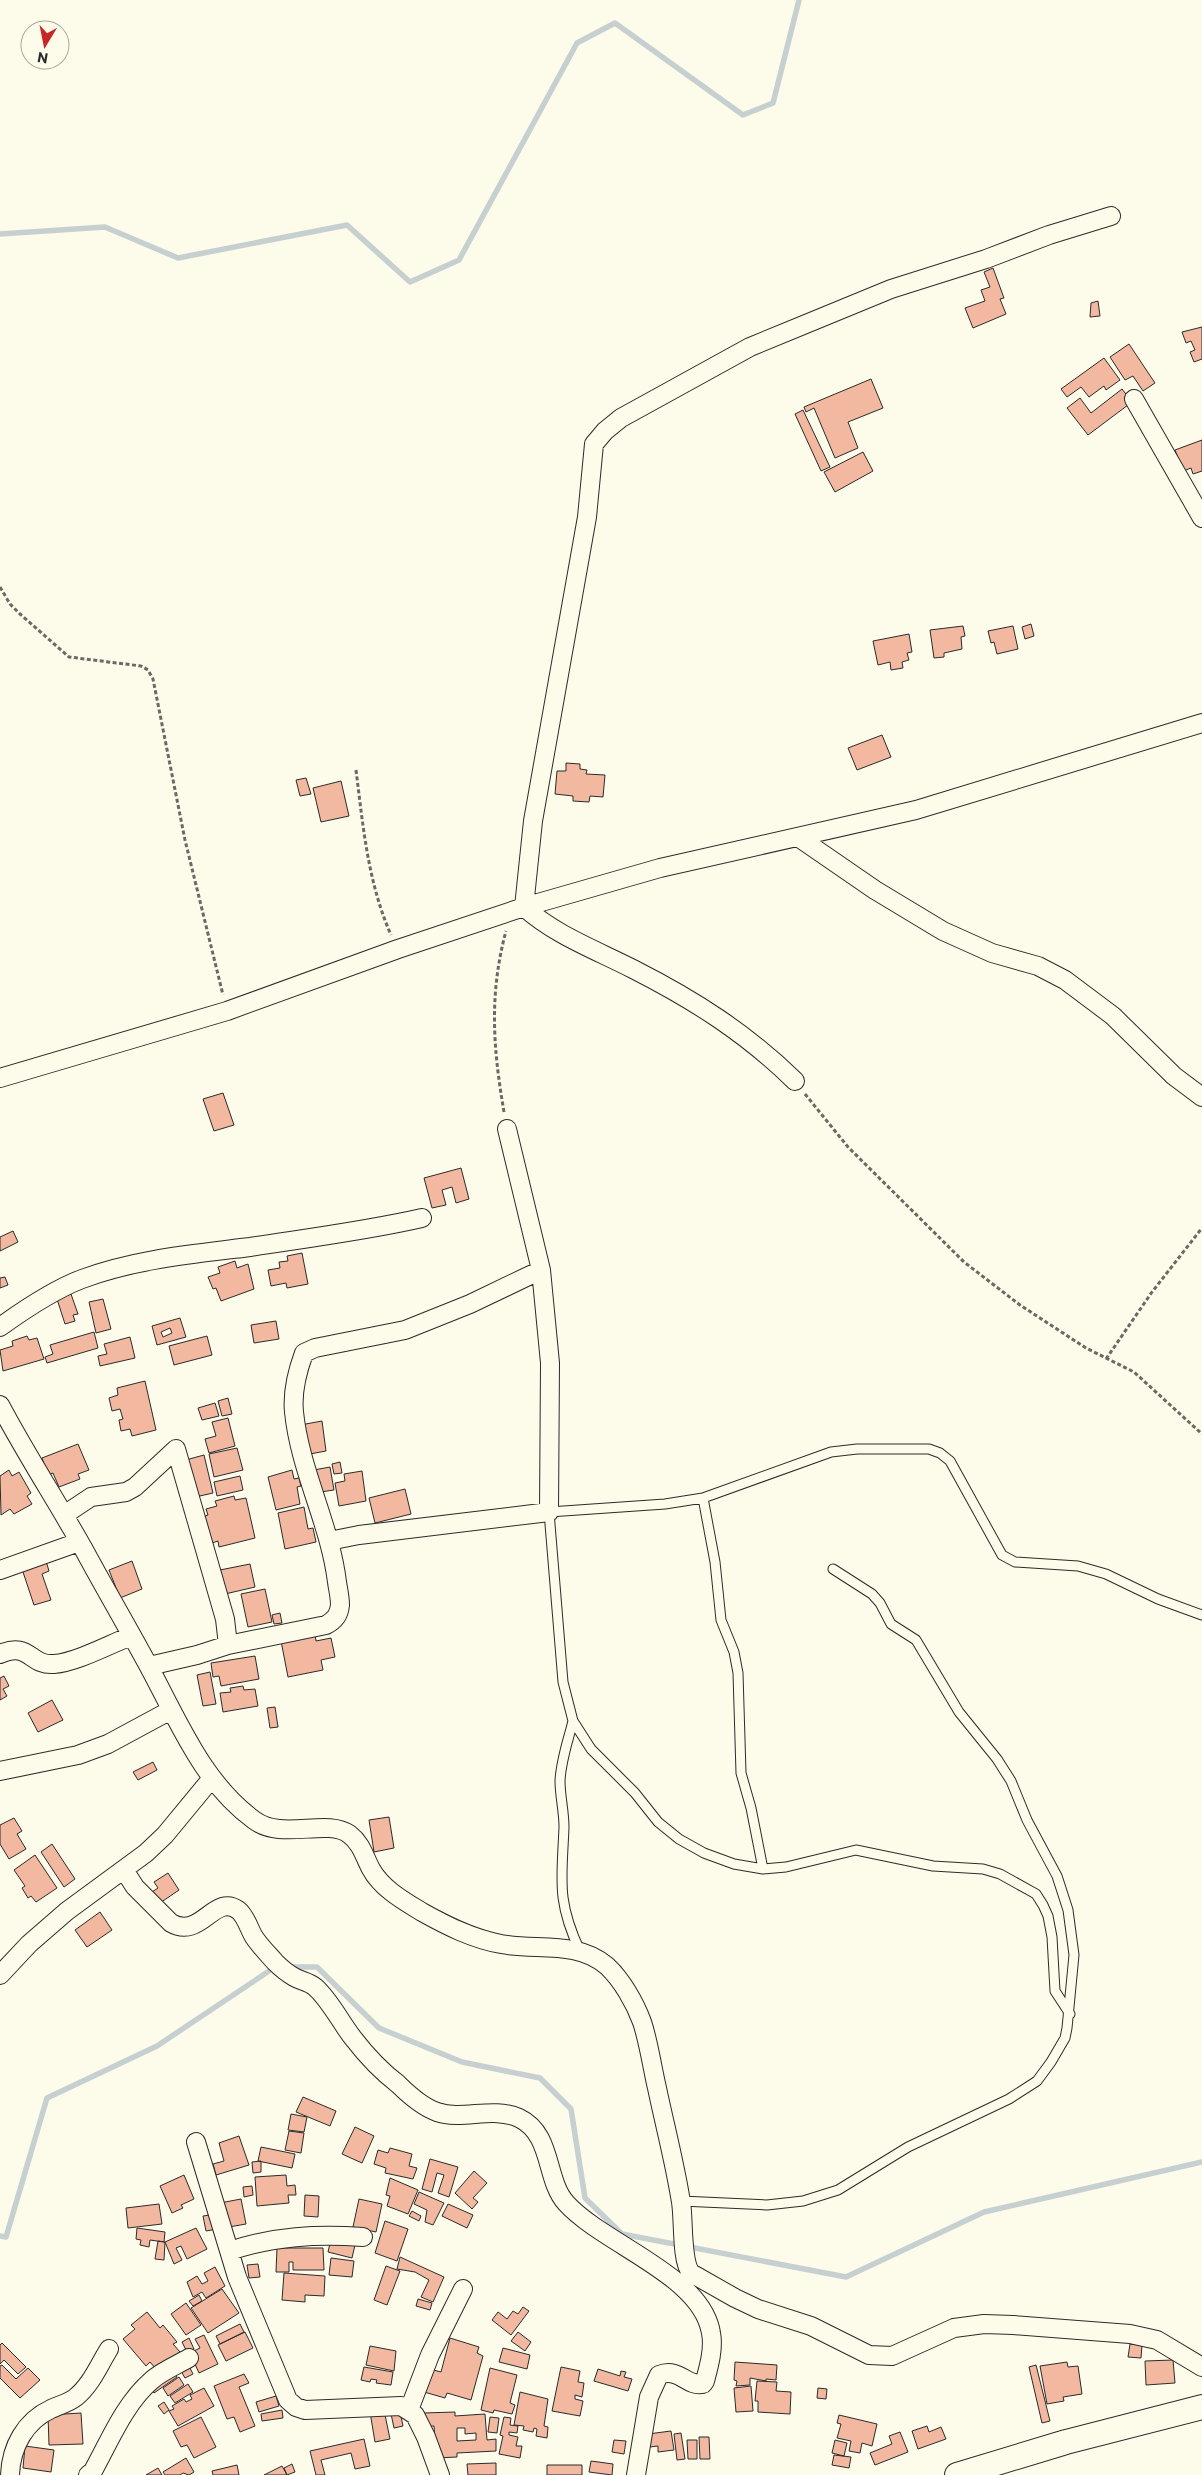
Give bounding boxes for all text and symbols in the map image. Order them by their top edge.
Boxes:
north arrow [20,20,70,70]
text: N [36,49,49,68]

